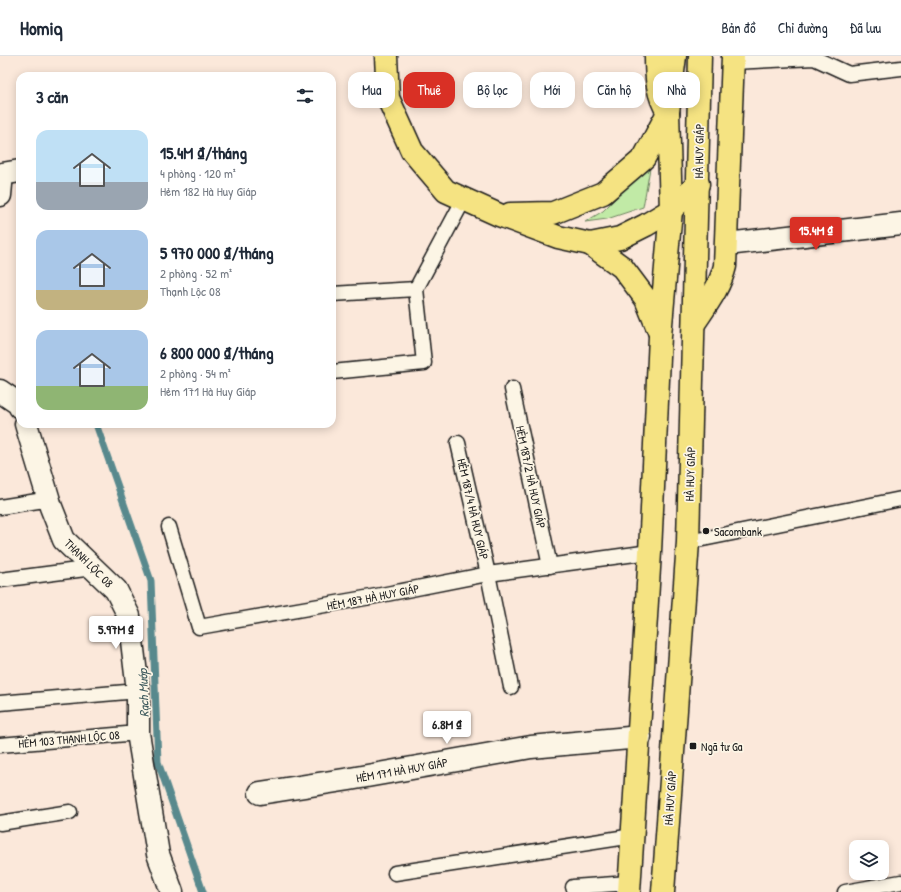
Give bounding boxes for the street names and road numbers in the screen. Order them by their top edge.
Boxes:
street label: HÀ HUY GIÁP [690,123,708,179]
street label: HẺM 187/2 HÀ HUY GIÁP [512,424,550,530]
street label: HÀ HUY GIÁP [681,446,699,502]
street label: HẺM 187/4 HÀ HUY GIÁP [453,457,493,561]
street label: THẠNH LỘC 08 [61,535,117,591]
street label: HẺM 187 HÀ HUY GIÁP [325,580,421,614]
street label: HẺM 103 THẠNH LỘC 08 [18,726,120,752]
street label: HẺM 171 HÀ HUY GIÁP [355,754,449,786]
street label: HÀ HUY GIÁP [660,770,680,826]

